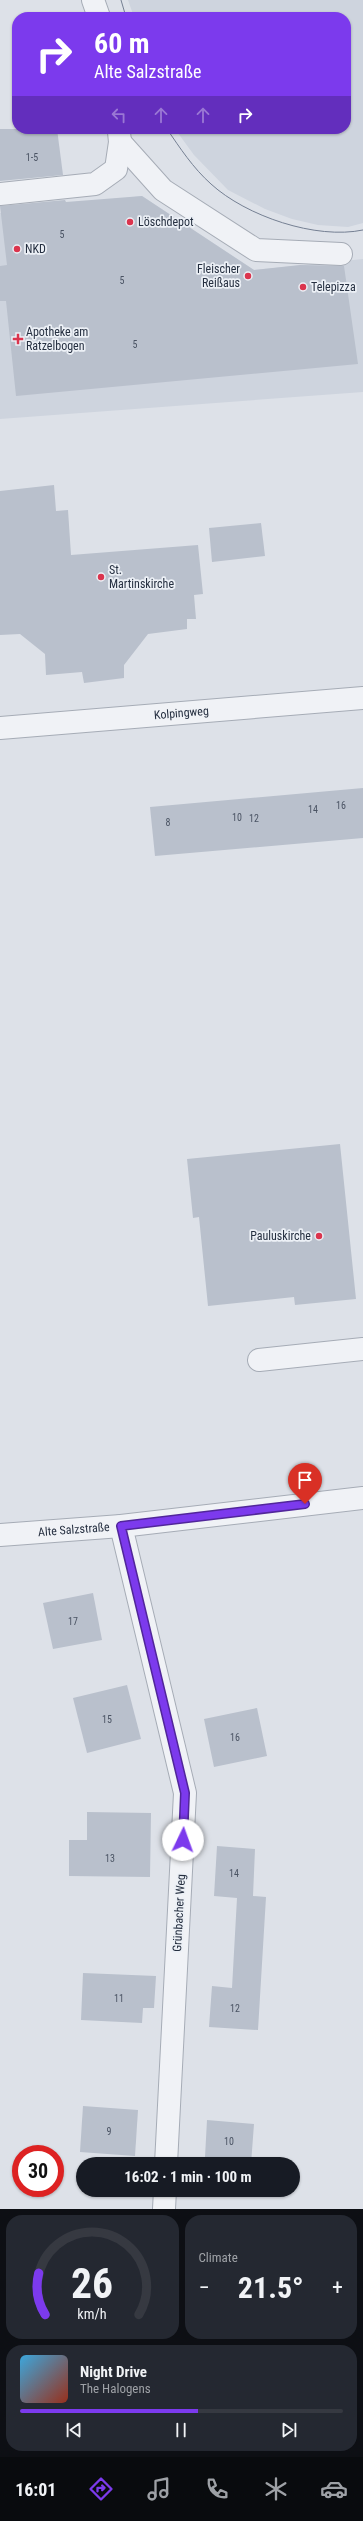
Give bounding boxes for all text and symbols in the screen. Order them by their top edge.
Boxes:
text: 60 m [94,27,150,60]
icon: right [28,28,80,80]
text: Alte Salzstraße [94,61,202,82]
icon: left [108,104,130,126]
icon: ahead [150,104,172,126]
icon: ahead [192,104,214,126]
icon: right [234,104,256,126]
house number: 1-5 [26,152,38,163]
place label: Löschdepot [138,215,194,229]
marker: Löschdepot [125,217,135,227]
house number: 5 [60,229,65,240]
place label: NKD [25,242,46,256]
marker: NKD [12,244,22,254]
place label: Fleischer Reißaus [197,262,240,290]
marker: Fleischer Reißaus [243,271,253,281]
house number: 5 [120,275,125,286]
place label: Telepizza [311,280,356,294]
marker: Telepizza [298,282,308,292]
place label: Apotheke am Ratzelbogen [26,325,88,353]
marker: Apotheke am Ratzelbogen [13,334,23,344]
house number: 5 [133,339,138,350]
place label: St. Martinskirche [109,563,174,591]
marker: St. Martinskirche [96,572,106,582]
street label: Kolpingweg [153,704,209,722]
house number: 16 [336,800,346,811]
house number: 14 [308,804,318,815]
house number: 10 [232,812,242,823]
house number: 12 [249,813,259,824]
house number: 8 [166,817,171,828]
place label: Pauluskirche [250,1229,311,1243]
marker: Pauluskirche [314,1231,324,1241]
pin [288,1463,322,1504]
icon: arrive [294,1469,316,1491]
street label: Alte Salzstraße [37,1520,110,1539]
house number: 17 [68,1616,78,1627]
house number: 15 [102,1714,112,1725]
house number: 16 [230,1732,240,1743]
position arrow [162,1819,204,1861]
house number: 13 [105,1853,115,1864]
house number: 14 [229,1868,239,1879]
street label: Grünbacher Weg [170,1874,188,1952]
house number: 11 [114,1993,124,2004]
house number: 12 [230,2003,240,2014]
house number: 9 [107,2126,112,2137]
house number: 10 [224,2136,234,2147]
speed limit sign: 30 [12,2145,64,2197]
text: 16:02 · 1 min · 100 m [124,2168,252,2186]
text: Climate [199,2250,238,2265]
text: 26 [71,2259,113,2308]
text: 21.5° [238,2270,304,2305]
text: − [199,2275,210,2300]
text: + [332,2275,343,2300]
text: km/h [78,2306,107,2322]
text: Night Drive [80,2363,147,2381]
text: The Halogens [80,2381,151,2396]
icon: previous [63,2419,85,2441]
icon: pause [170,2419,192,2441]
icon: next [278,2419,300,2441]
icon: directions [87,2475,115,2503]
icon: music [145,2475,173,2503]
icon: phone [203,2475,231,2503]
icon: climate [262,2475,290,2503]
icon: car [320,2475,348,2503]
text: 16:01 [15,2479,56,2500]

